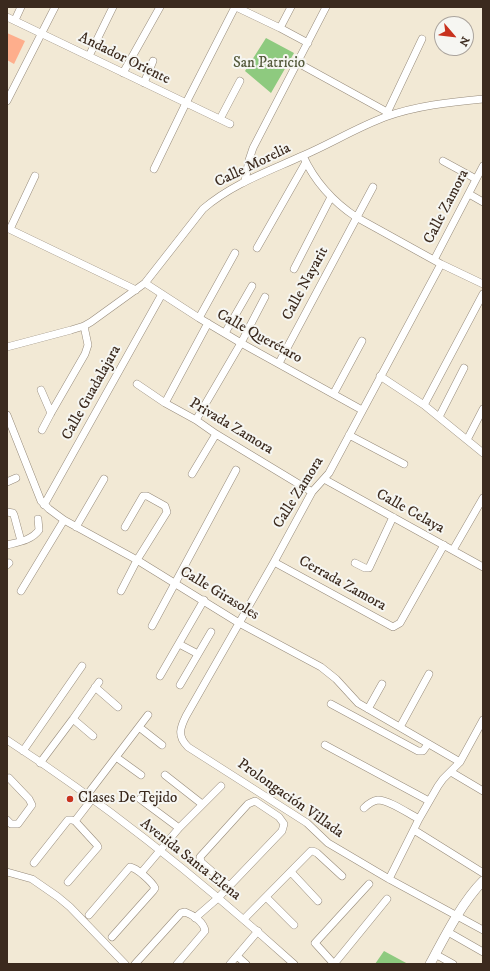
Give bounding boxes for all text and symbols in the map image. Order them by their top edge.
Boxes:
north arrow [434,16,474,56]
street label: Andador Oriente [75,29,173,89]
text: N [455,34,472,48]
park label: San Patricio [233,55,305,73]
street label: Calle Morelia [212,140,294,192]
street label: Calle Zamora [421,167,473,247]
street label: Calle Nayarit [279,244,333,324]
street label: Calle Querétaro [213,306,305,368]
street label: Calle Guadalajara [59,342,125,444]
street label: Privada Zamora [186,395,276,459]
street label: Calle Zamora [270,454,328,532]
street label: Calle Celaya [373,486,447,538]
street label: Cerrada Zamora [295,553,389,615]
street label: Calle Girasoles [176,563,262,625]
street label: Prolongación Villada [233,756,347,842]
place label: Clases De Tejido [78,790,177,808]
marker: Clases De Tejido [65,794,75,804]
street label: Avenida Santa Elena [136,815,244,905]

